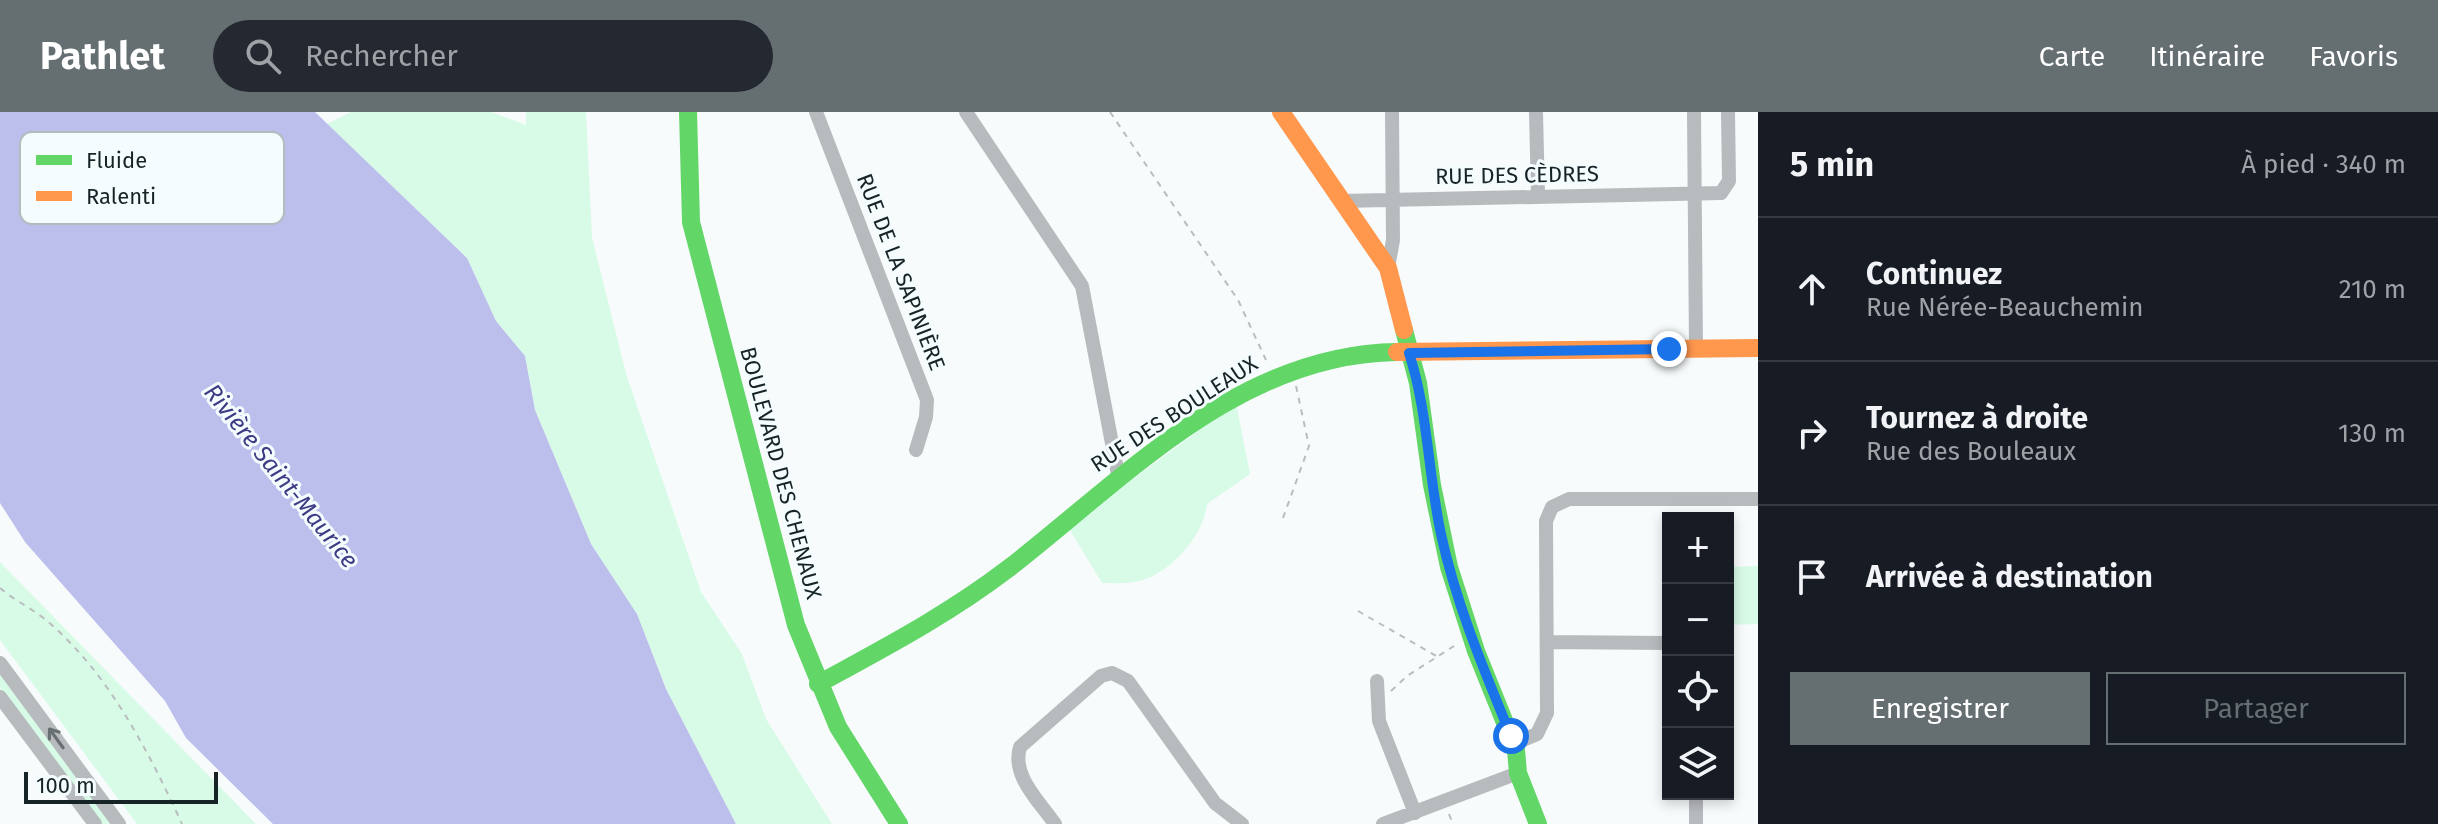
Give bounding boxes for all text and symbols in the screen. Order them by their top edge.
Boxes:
search box [213,20,773,92]
text: Pathlet [40,33,165,79]
icon: search [241,34,285,78]
text: Rechercher [305,38,458,74]
text: Carte [2039,40,2105,73]
text: Itinéraire [2149,40,2265,73]
text: Favoris [2309,40,2398,73]
legend [20,132,284,224]
text: 5 min [1790,144,1874,185]
text: Fluide [86,147,147,174]
text: À pied · 340 m [2241,149,2406,180]
street label: RUE DES CÈDRES [1435,160,1599,190]
street label: RUE DE LA SAPINIÈRE [851,170,951,374]
text: Ralenti [86,183,156,210]
text: Continuez [1866,256,2002,292]
icon: ahead [1790,267,1834,311]
text: 210 m [2339,274,2406,305]
text: Rue Nérée-Beauchemin [1866,292,2144,323]
route end [1651,331,1687,367]
street label: BOULEVARD DES CHENAUX [734,344,828,602]
street label: RUE DES BOULEAUX [1086,350,1263,478]
water label: Rivière Saint-Maurice [198,378,364,574]
text: Tournez à droite [1866,400,2088,436]
icon: right [1790,411,1834,455]
text: 130 m [2338,418,2406,449]
text: Rue des Bouleaux [1866,436,2076,467]
map controls [1662,512,1734,800]
button: + [1662,512,1734,584]
icon: arrive [1790,555,1834,599]
text: Arrivée à destination [1866,559,2153,595]
button: − [1662,584,1734,656]
button: locate [1662,656,1734,728]
button: Enregistrer [1790,672,2090,745]
button: Partager [2106,672,2406,745]
route start [1493,718,1529,754]
one-way arrow [48,728,65,750]
button: layers [1662,728,1734,800]
scale bar [24,768,218,804]
text: 100 m [36,772,95,799]

